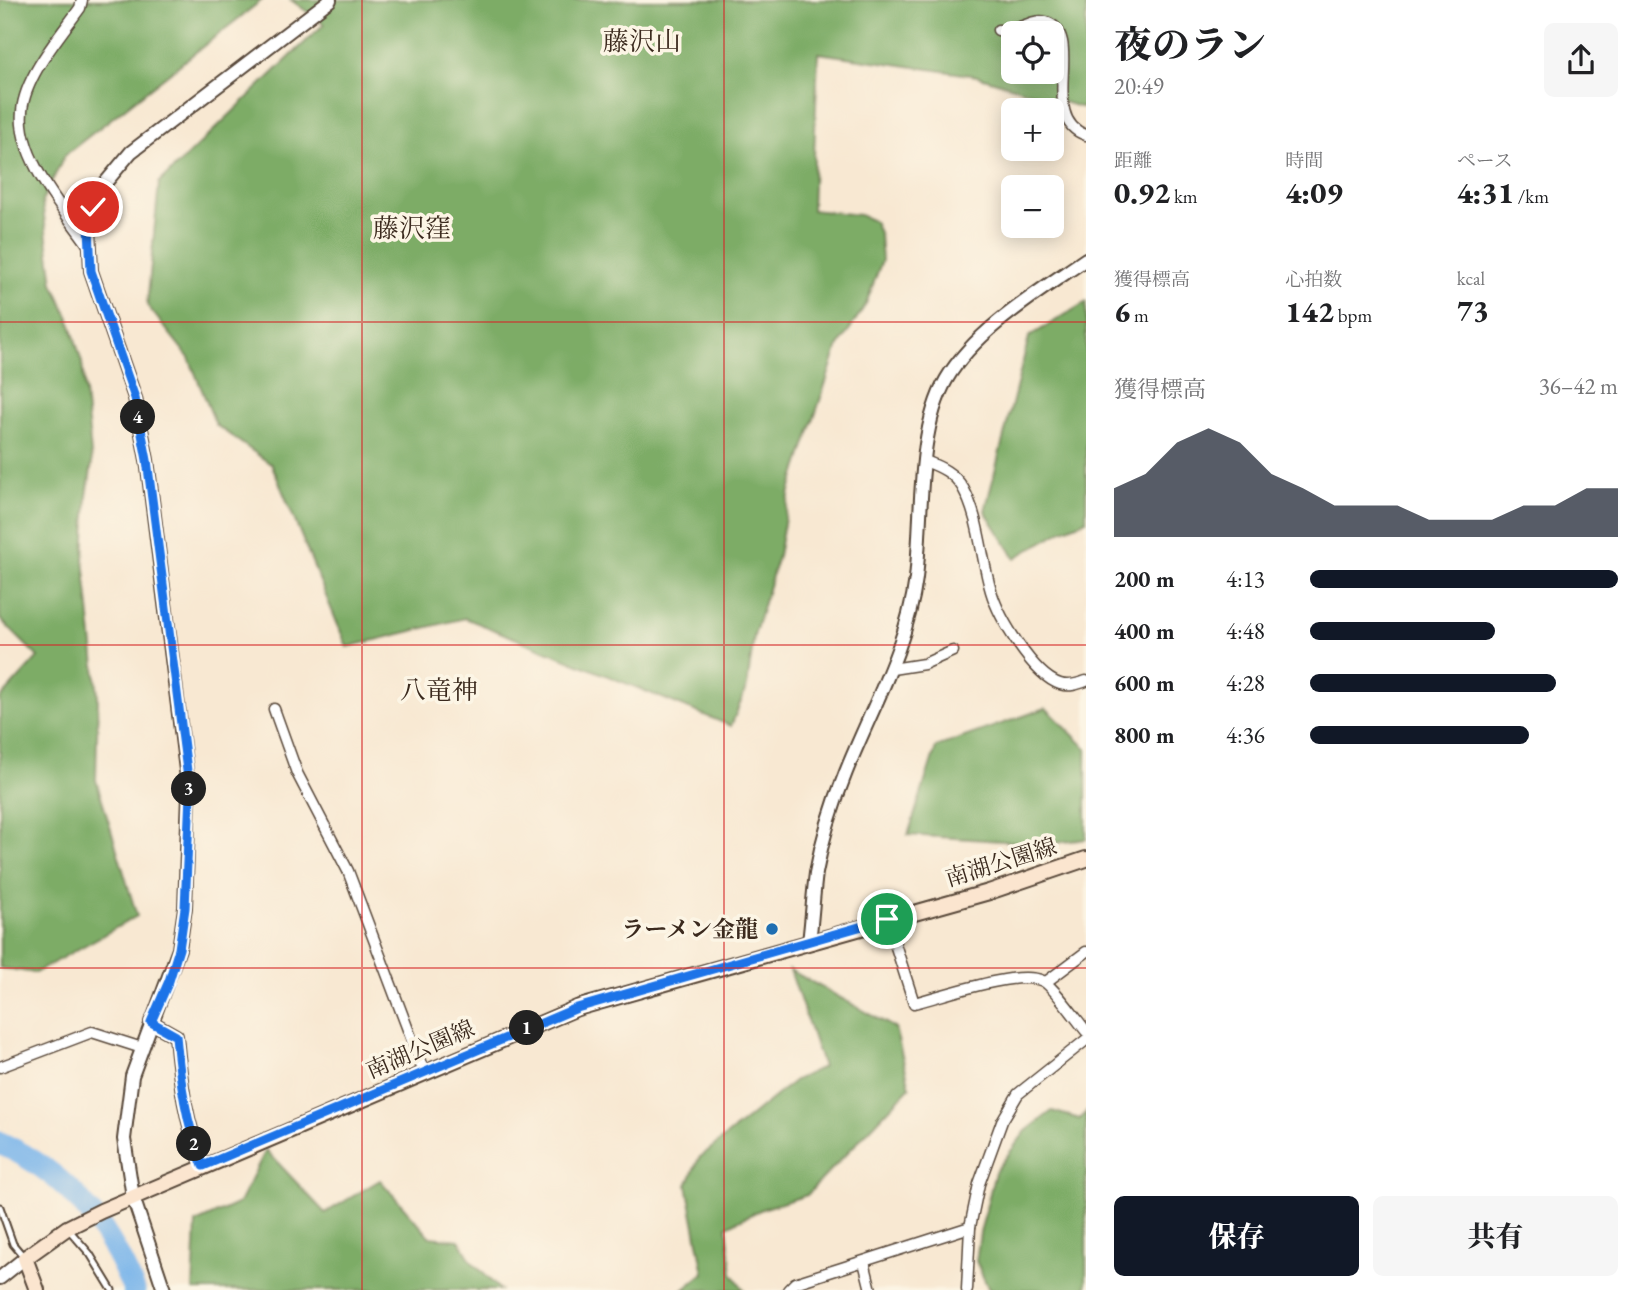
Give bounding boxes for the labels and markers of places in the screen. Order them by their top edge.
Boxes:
pin [63,177,123,237]
pin: 4 [120,400,156,434]
pin: 3 [172,772,206,806]
pin [857,889,917,949]
place label: ラーメン金龍 [621,914,758,944]
marker: ラーメン金龍 [764,921,780,937]
pin: 1 [510,1010,544,1046]
pin: 2 [176,1126,212,1162]

